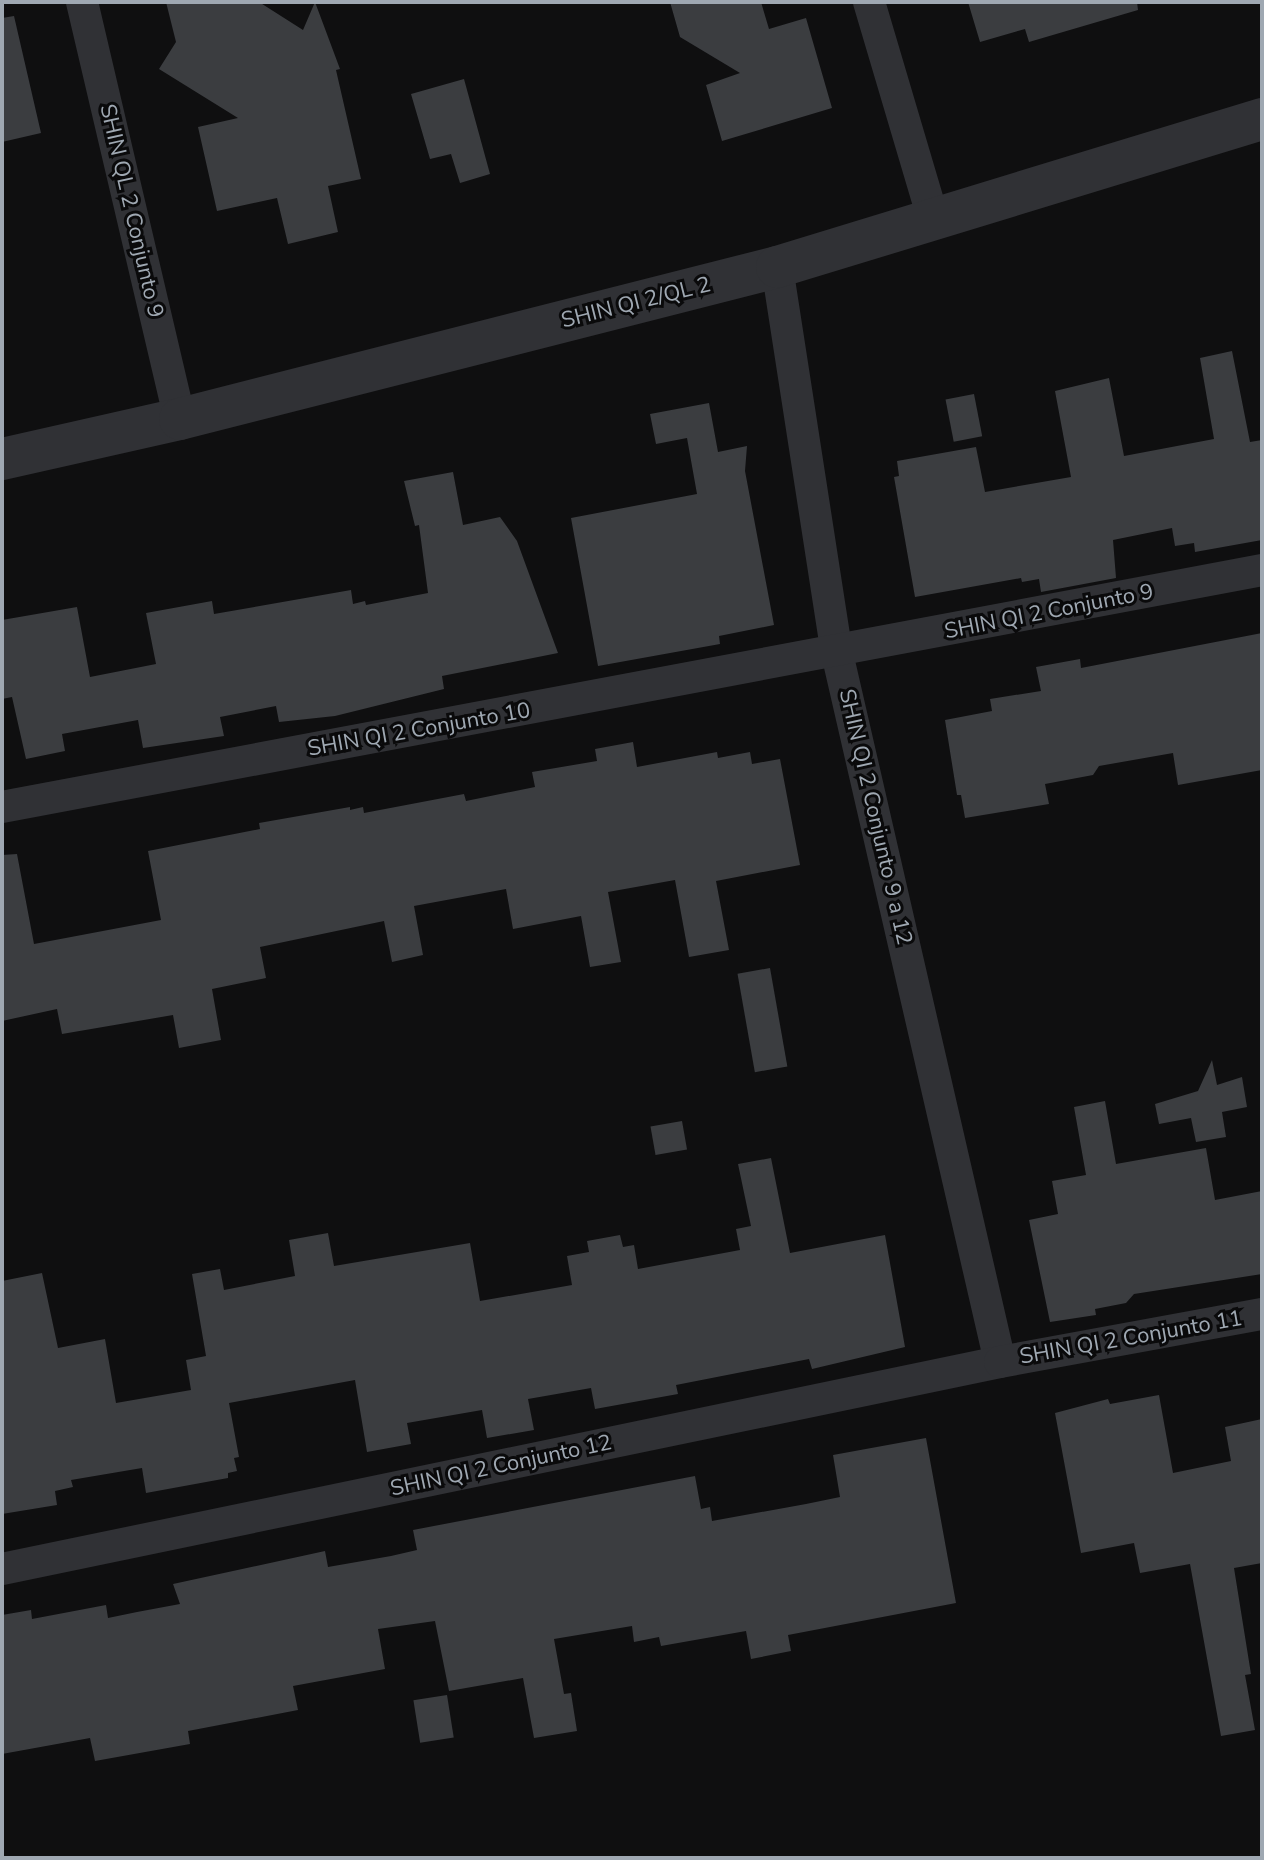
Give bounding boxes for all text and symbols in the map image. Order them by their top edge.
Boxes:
street label: SHIN QL 2 Conjunto 9 [94,102,168,320]
street label: SHIN QI 2/QL 2 [559,272,713,334]
street label: SHIN QI 2 Conjunto 9 [942,579,1156,645]
street label: SHIN QI 2 Conjunto 9 a 12 [833,687,917,947]
street label: SHIN QI 2 Conjunto 10 [306,697,532,763]
street label: SHIN QI 2 Conjunto 11 [1018,1305,1244,1371]
street label: SHIN QI 2 Conjunto 12 [388,1430,614,1502]

